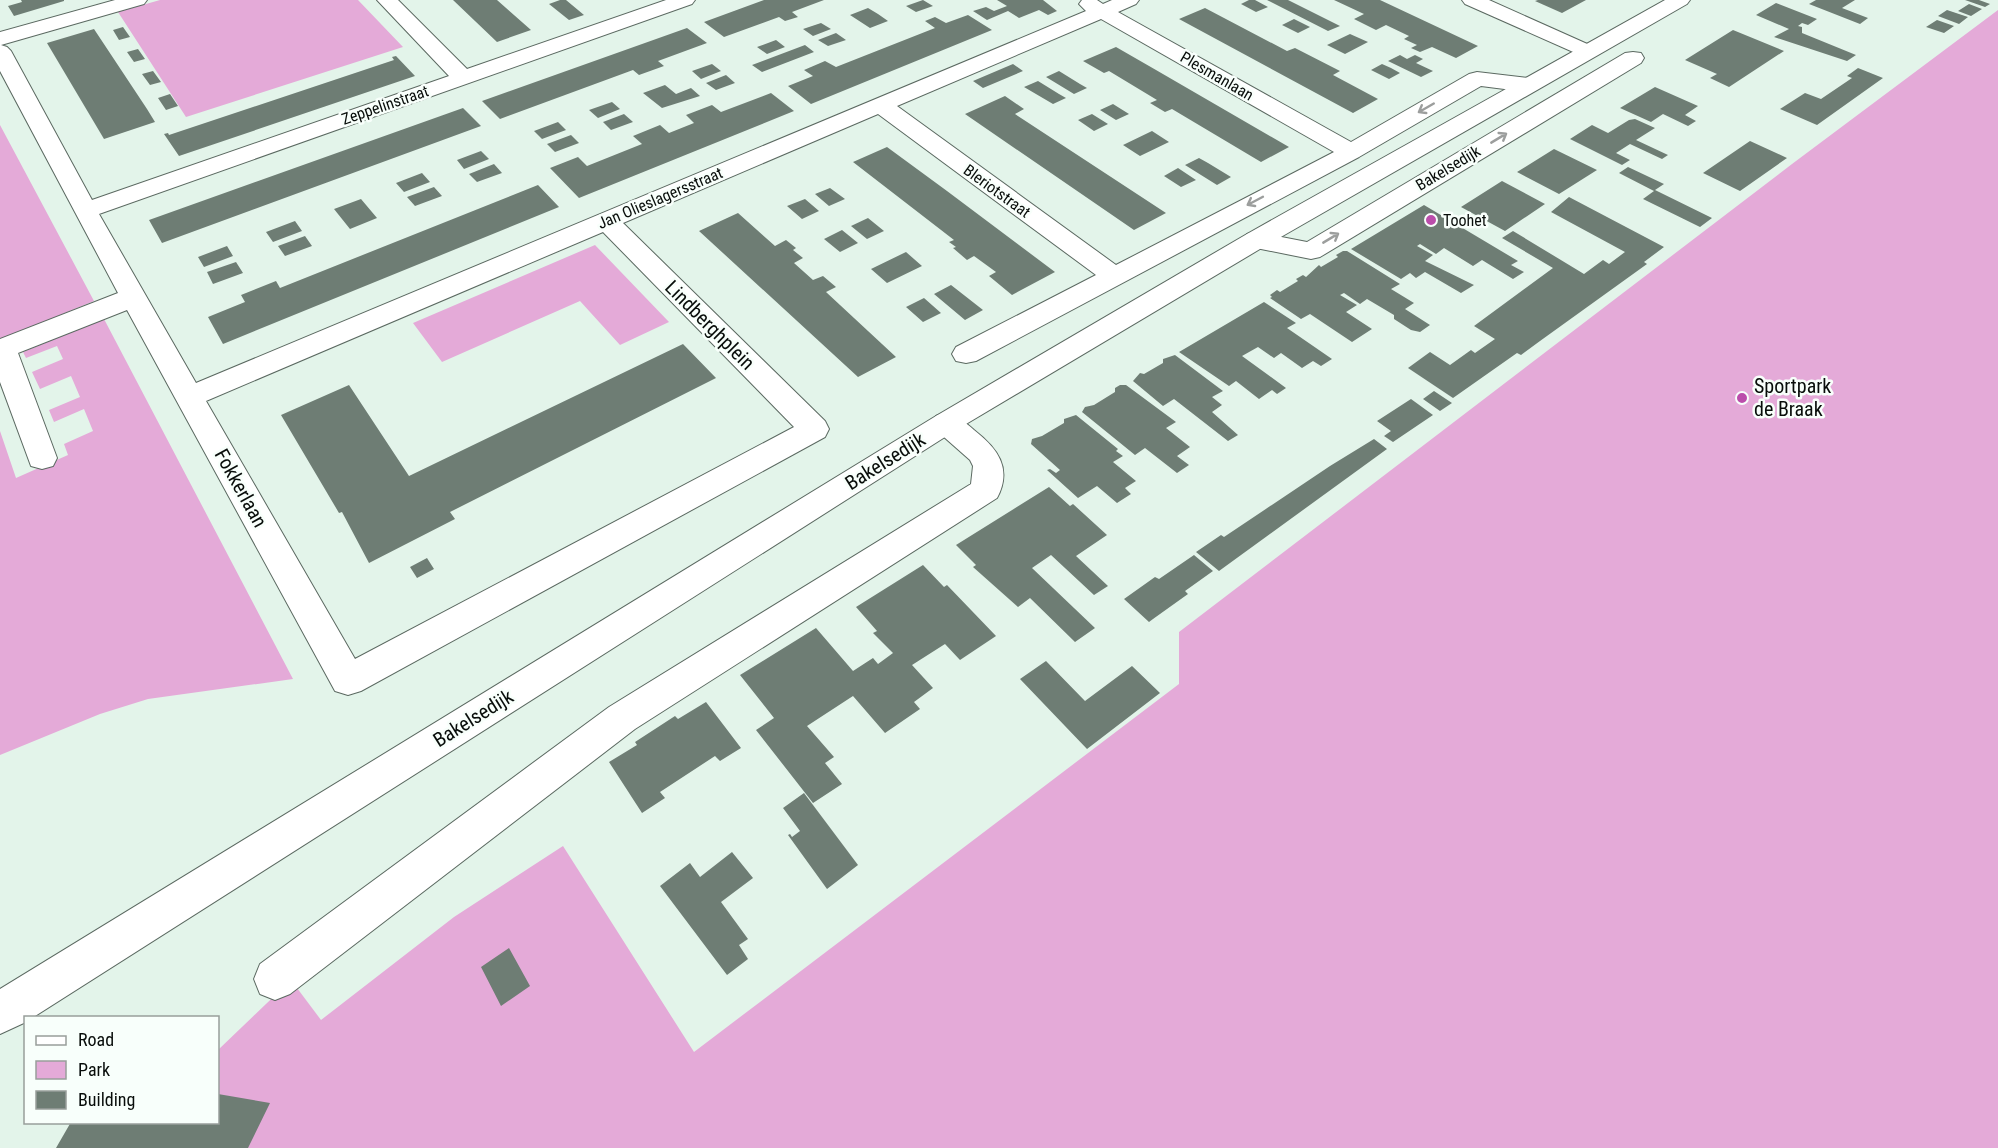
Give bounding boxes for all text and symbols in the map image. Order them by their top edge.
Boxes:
street label: Plesmanlaan [1177,47,1257,105]
street label: Zeppelinstraat [339,81,431,129]
one-way arrow [1418,103,1436,114]
one-way arrow [1490,132,1507,144]
street label: Bakelsedijk [1412,141,1484,195]
street label: Bleriotstraat [960,160,1034,222]
street label: Jan Olieslagersstraat [595,163,726,233]
one-way arrow [1247,195,1264,207]
place label: Toohet [1443,211,1487,230]
marker: Toohet [1424,213,1438,227]
one-way arrow [1322,232,1339,244]
street label: Lindberghplein [660,275,760,375]
place label: Sportpark de Braak [1754,374,1831,421]
marker: Sportpark de Braak [1735,391,1749,405]
street label: Bakelsedijk [841,427,929,495]
street label: Fokkerlaan [210,444,272,532]
street label: Bakelsedijk [429,684,517,752]
legend [24,1016,219,1124]
text: Road [78,1029,114,1050]
text: Park [78,1059,110,1080]
text: Building [78,1089,135,1110]

